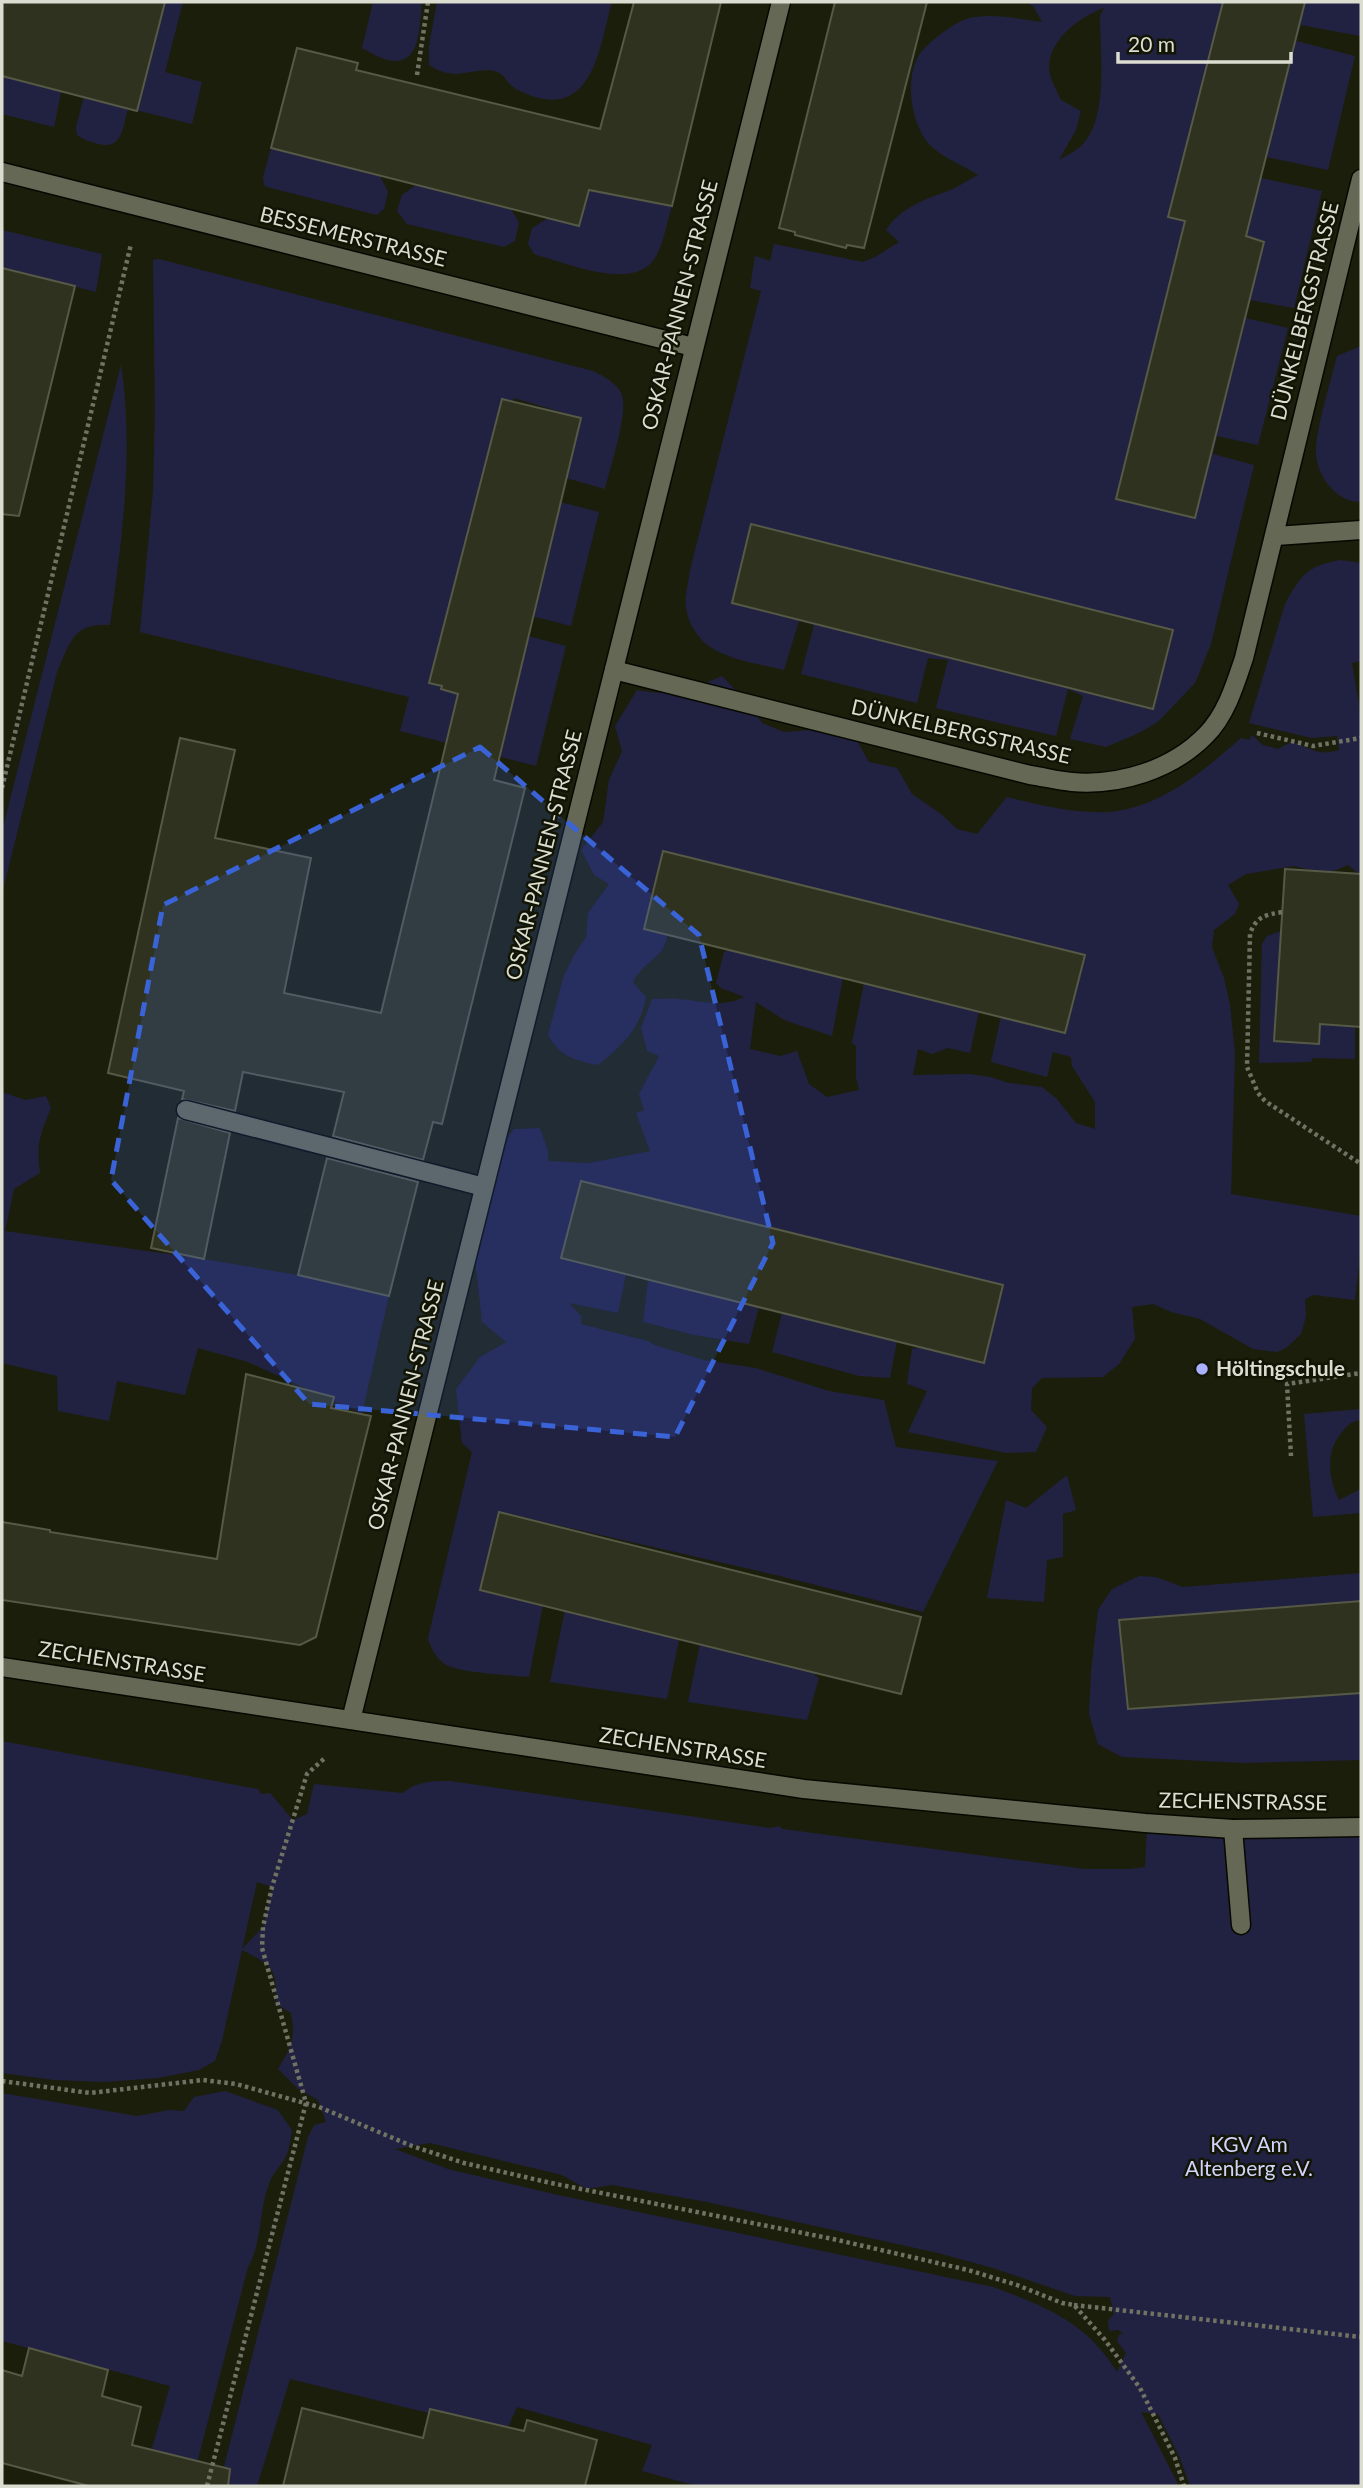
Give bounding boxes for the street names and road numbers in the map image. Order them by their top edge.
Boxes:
street label: OSKAR-PANNEN-STRASSE [635,177,722,432]
street label: DÜNKELBERGSTRASSE [1264,199,1343,423]
street label: BESSEMERSTRASSE [257,200,449,271]
street label: DÜNKELBERGSTRASSE [849,693,1073,768]
street label: OSKAR-PANNEN-STRASSE [499,727,586,982]
street label: OSKAR-PANNEN-STRASSE [361,1277,448,1532]
street label: ZECHENSTRASSE [37,1635,208,1686]
street label: ZECHENSTRASSE [598,1721,769,1772]
street label: ZECHENSTRASSE [1158,1787,1328,1814]

